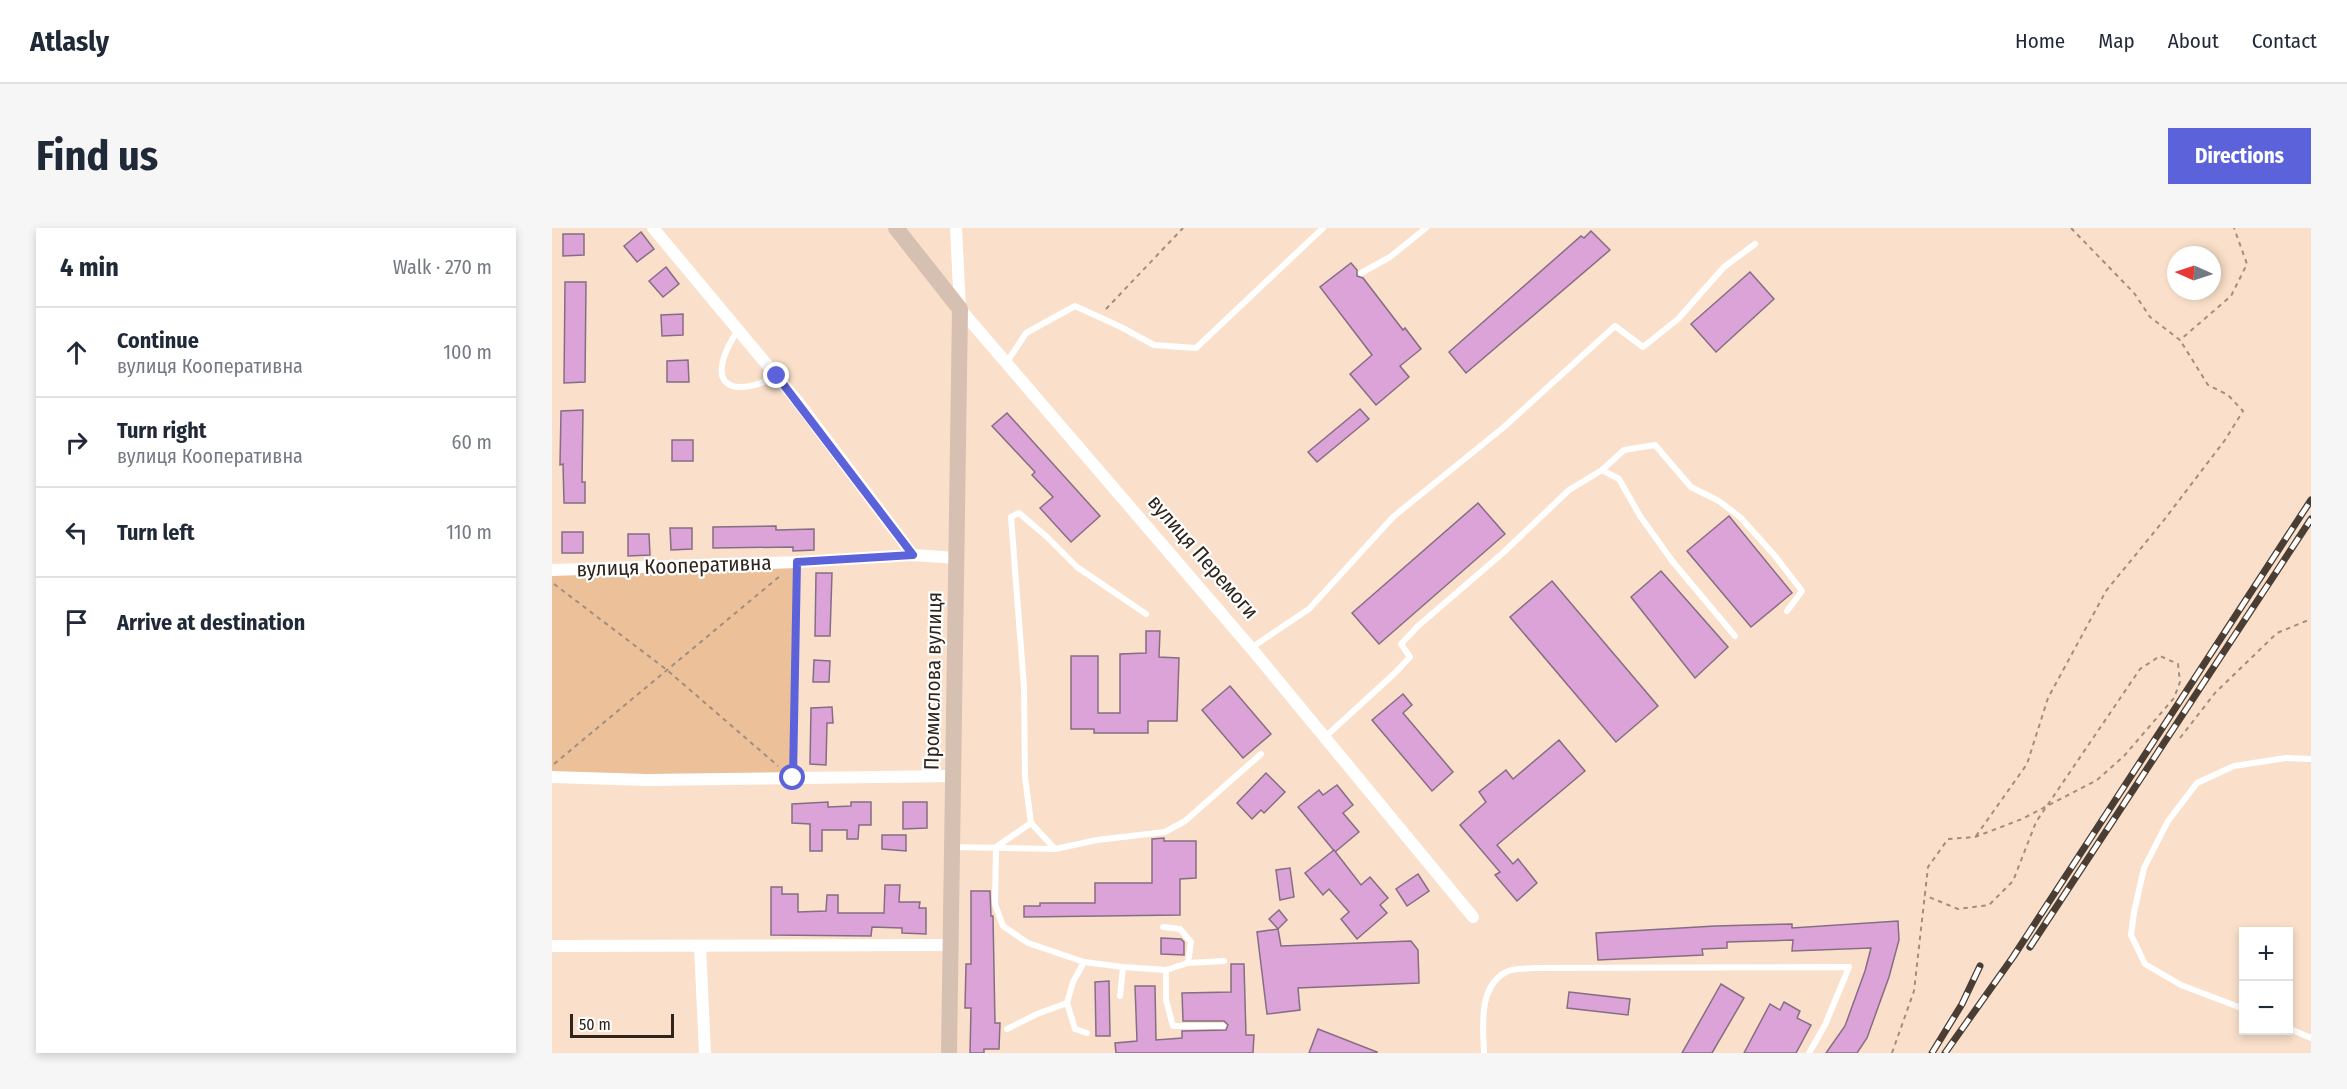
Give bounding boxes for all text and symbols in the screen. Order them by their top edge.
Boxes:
text: Atlasly [30,25,109,58]
text: Home [2015,28,2065,54]
text: Map [2098,28,2135,54]
text: About [2168,28,2219,54]
text: Contact [2252,28,2317,54]
button: Directions [2168,128,2311,184]
text: Find us [36,131,158,181]
north arrow [2167,246,2221,300]
text: 4 min [60,252,119,283]
text: Walk · 270 m [393,255,492,279]
text: Continue [117,327,199,354]
icon: ahead [60,336,93,369]
text: 100 m [443,340,492,364]
text: вулиця Кооперативна [117,354,303,378]
route end [763,362,789,388]
text: Turn right [117,417,206,444]
icon: right [60,426,93,459]
text: 60 m [452,430,492,454]
text: вулиця Кооперативна [117,444,303,468]
street label: вулиця Перемоги [1142,490,1264,624]
icon: left [60,516,93,549]
text: Turn left [117,519,195,546]
text: 110 m [446,520,492,544]
street label: вулиця Кооперативна [576,550,772,582]
street label: Промислова вулиця [918,592,948,770]
icon: arrive [60,606,93,639]
text: Arrive at destination [117,609,305,636]
route start [779,764,805,790]
map controls [2239,927,2293,1035]
button: + [2239,927,2293,981]
button: − [2239,981,2293,1035]
scale bar [570,1011,674,1038]
text: 50 m [579,1015,611,1034]

